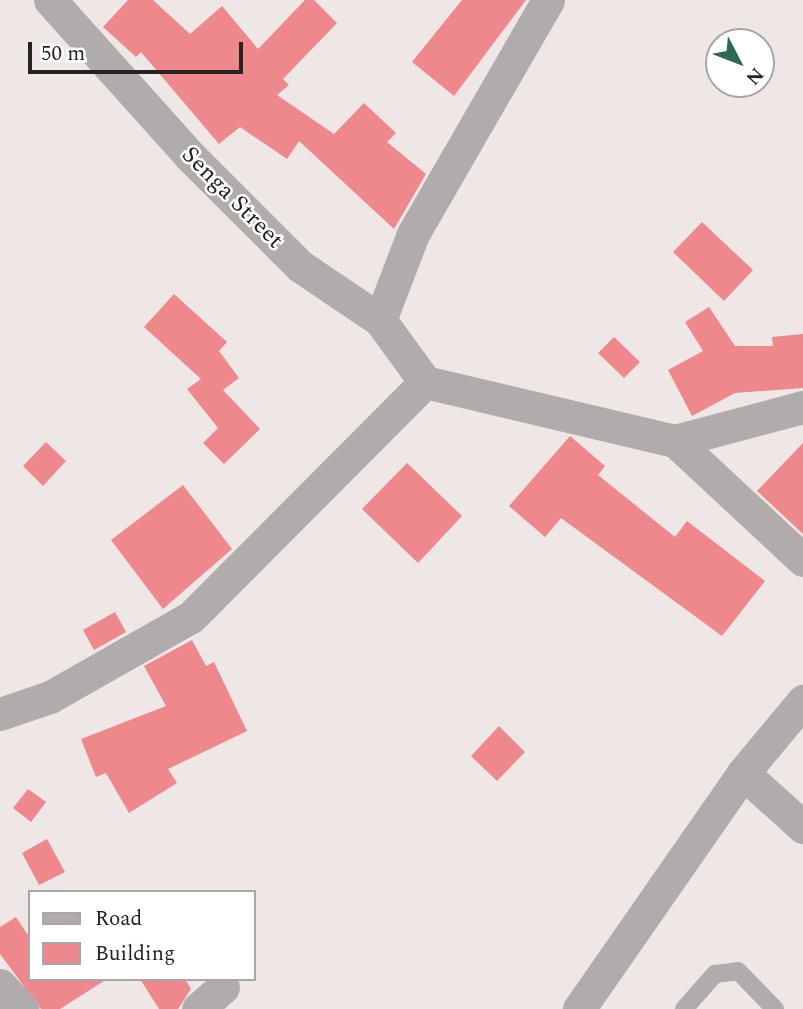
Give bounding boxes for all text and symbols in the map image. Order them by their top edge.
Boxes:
scale bar [32,28,247,72]
north arrow [705,28,775,98]
text: 50 m [41,38,85,70]
text: N [739,61,770,92]
street label: Senga Street [175,141,289,255]
legend [28,890,256,981]
text: Road [95,903,142,935]
text: Building [95,938,175,970]

